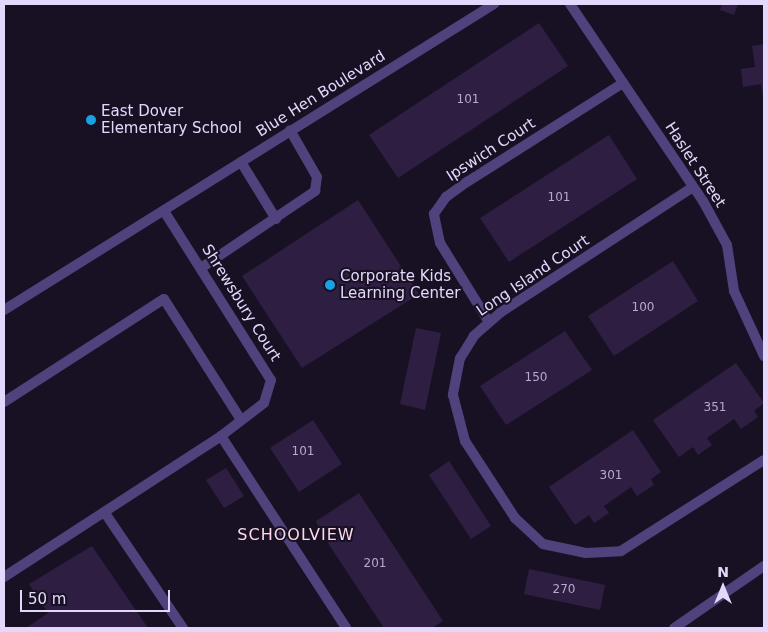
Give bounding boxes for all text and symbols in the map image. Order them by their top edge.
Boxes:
street label: Blue Hen Boulevard [253,47,389,141]
house number: 101 [457,93,479,107]
place label: East Dover Elementary School [101,102,242,137]
marker: East Dover Elementary School [85,114,97,126]
street label: Ipswich Court [443,115,539,185]
street label: Haslet Street [661,119,729,211]
house number: 101 [548,191,570,205]
street label: Long Island Court [473,232,593,320]
street label: Shrewsbury Court [198,241,284,365]
place label: Corporate Kids Learning Center [340,267,460,302]
marker: Corporate Kids Learning Center [324,279,336,291]
house number: 100 [632,301,654,315]
house number: 150 [525,371,547,385]
house number: 351 [704,401,726,415]
house number: 101 [292,445,314,459]
house number: 301 [600,469,622,483]
district label: SCHOOLVIEW [236,525,356,545]
house number: 201 [364,557,386,571]
north arrow [698,562,748,612]
text: N [717,564,729,580]
scale bar [22,580,172,612]
house number: 270 [553,583,575,597]
text: 50 m [28,590,66,608]

